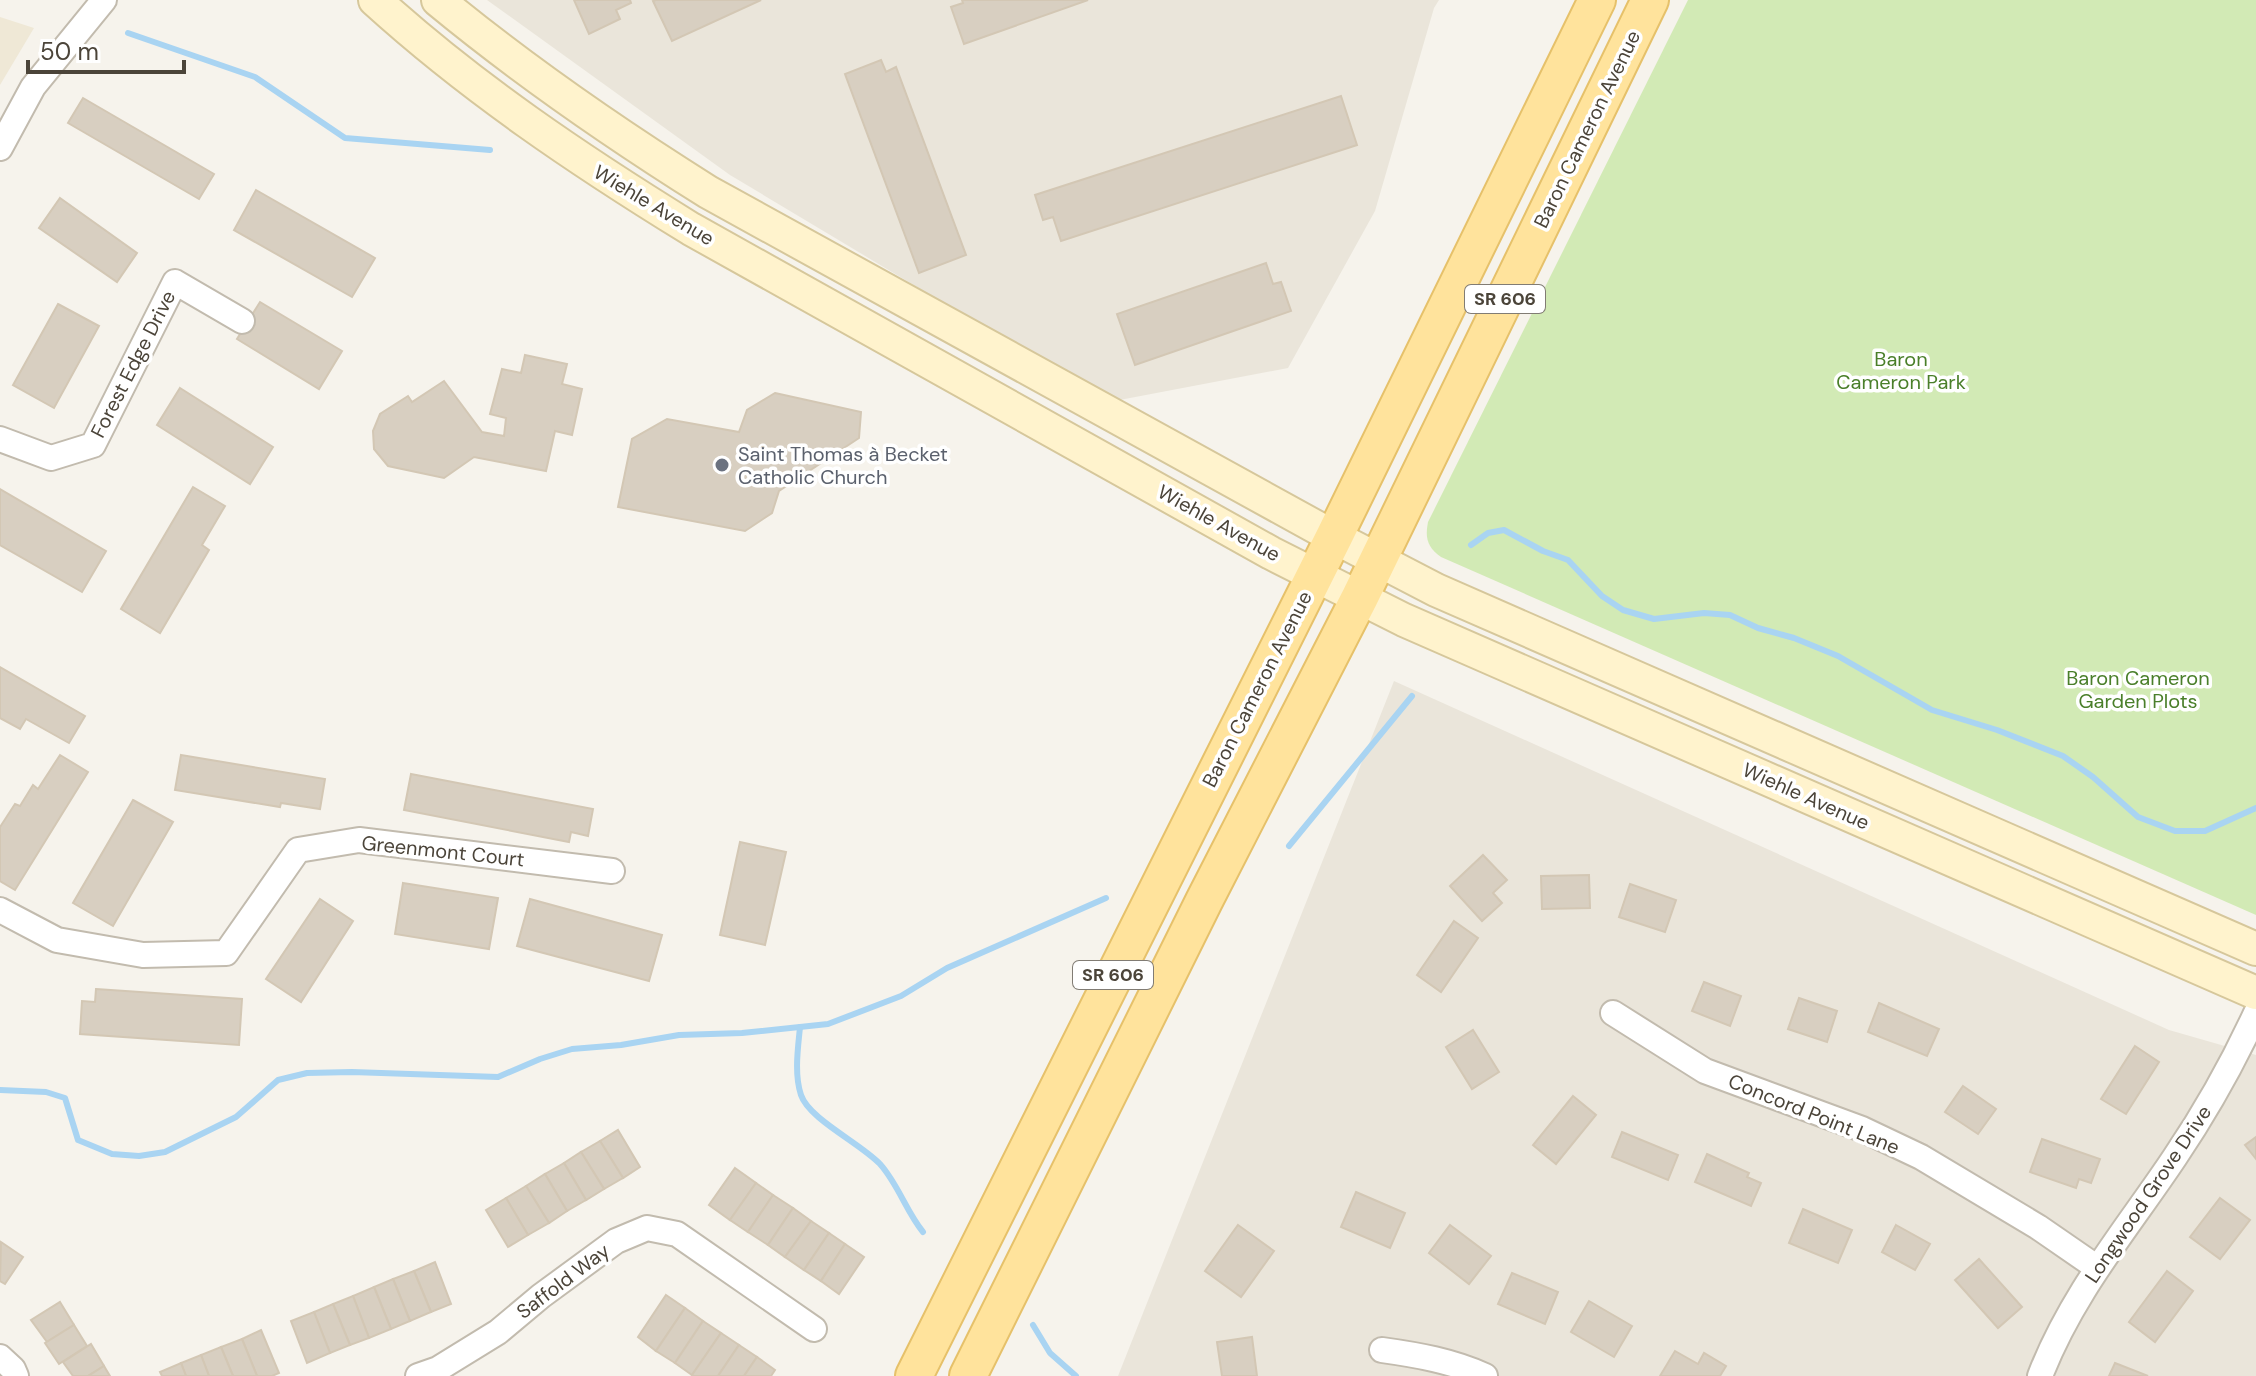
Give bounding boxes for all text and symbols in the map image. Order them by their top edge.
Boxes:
scale bar [28,24,184,74]
street label: Baron Cameron Avenue [1528,26,1646,232]
text: 50 m [40,36,99,67]
street label: Wiehle Avenue [589,159,719,251]
road number: SR 606 [1465,285,1545,313]
street label: Forest Edge Drive [85,286,181,442]
park label: Baron Cameron Park [1836,346,1966,395]
place label: Saint Thomas à Becket Catholic Church [738,441,948,490]
marker: Saint Thomas à Becket Catholic Church [713,456,731,474]
street label: Wiehle Avenue [1153,479,1285,567]
street label: Baron Cameron Avenue [1196,587,1318,791]
park label: Baron Cameron Garden Plots [2066,665,2210,714]
street label: Wiehle Avenue [1739,756,1873,836]
street label: Greenmont Court [360,830,526,872]
road number: SR 606 [1073,961,1153,989]
street label: Concord Point Lane [1725,1068,1903,1160]
street label: Longwood Grove Drive [2079,1100,2217,1288]
street label: Saffold Way [511,1238,615,1324]

